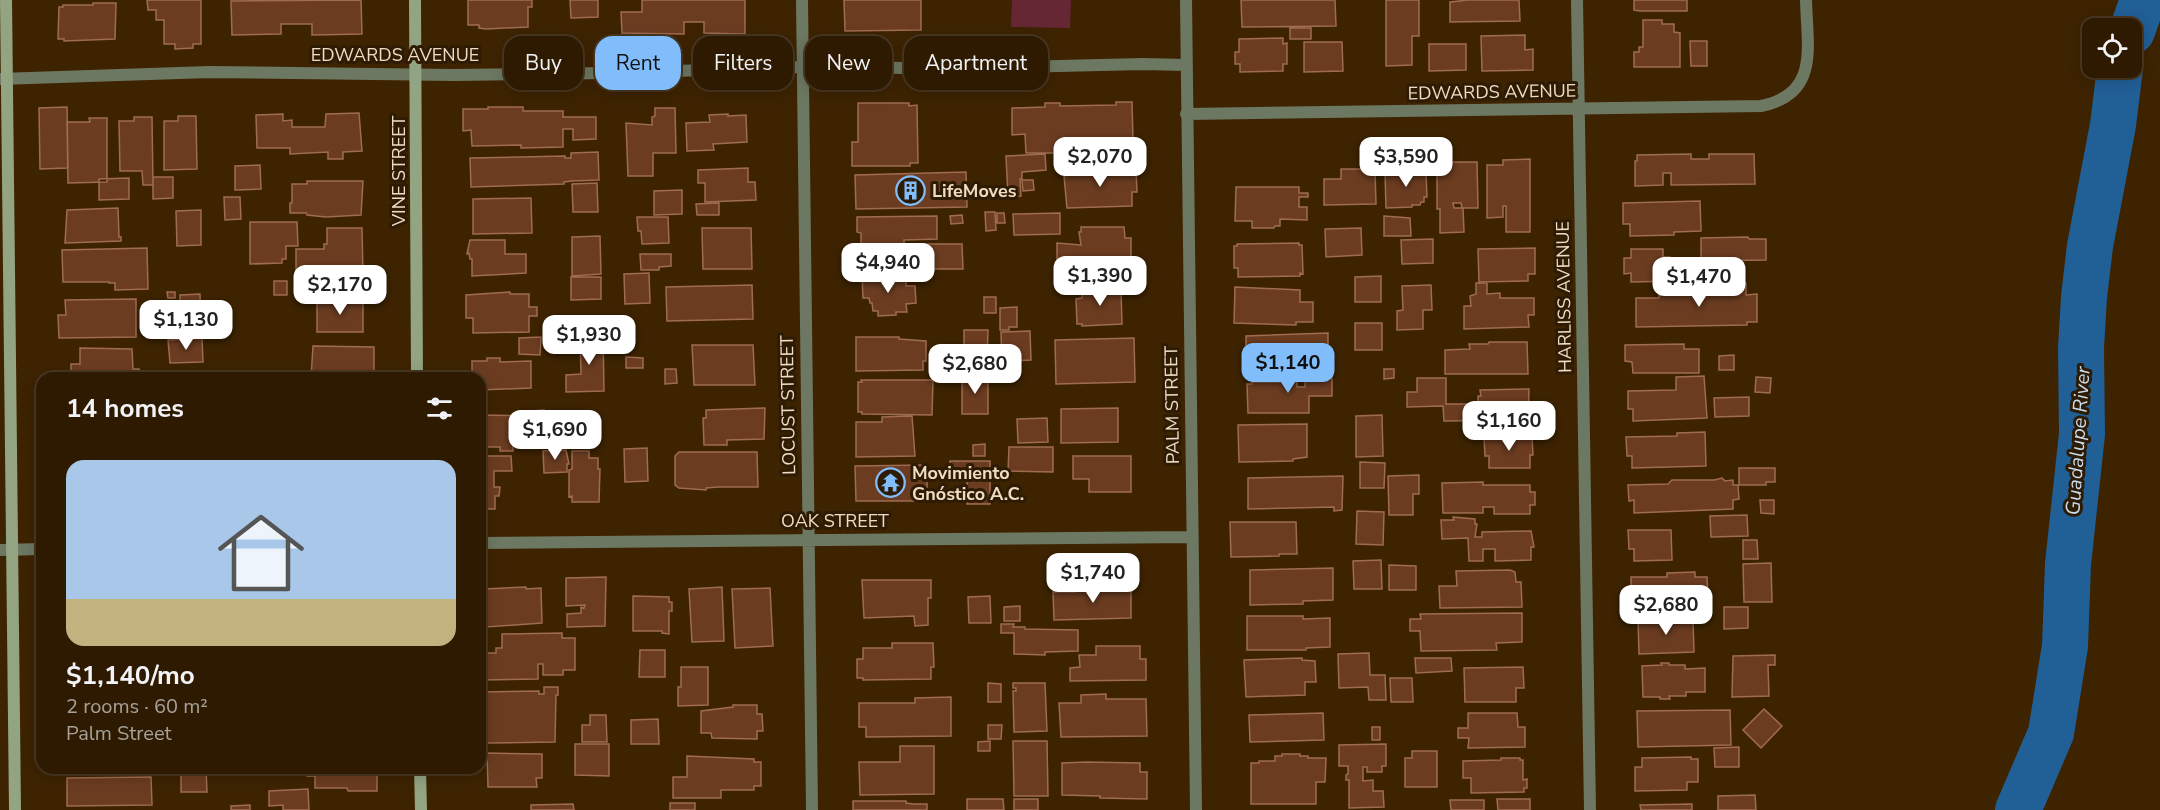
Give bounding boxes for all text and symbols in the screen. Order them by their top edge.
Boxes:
map controls [2082,18,2142,78]
button: locate [2082,18,2142,78]
chip: Buy [504,36,583,90]
chip: Rent [595,36,681,90]
chip: Filters [693,36,793,90]
chip: New [805,36,892,90]
chip: Apartment [904,36,1048,90]
street label: EDWARDS AVENUE [311,43,479,67]
street label: EDWARDS AVENUE [1408,79,1576,105]
street label: VINE STREET [387,115,411,227]
pin: $2,070 [1051,137,1149,188]
pin: $3,590 [1357,137,1455,188]
text: $2,070 [1068,143,1132,170]
text: $3,590 [1374,143,1438,170]
building icon: LifeMoves [895,175,927,207]
place label: LifeMoves [932,179,1017,203]
street label: HARLISS AVENUE [1551,221,1577,373]
pin: $4,940 [839,243,937,294]
text: $4,940 [856,249,920,276]
pin: $1,390 [1051,256,1149,307]
pin: $1,470 [1650,257,1748,308]
text: $1,390 [1068,262,1132,289]
text: $1,470 [1667,263,1731,290]
pin: $2,170 [291,265,389,316]
text: $2,170 [308,271,372,298]
pin: $1,130 [137,300,235,351]
text: $1,130 [154,306,218,333]
pin: $1,930 [540,315,638,366]
text: $1,930 [557,321,621,348]
street label: LOCUST STREET [775,335,801,475]
pin: $1,140 [1239,343,1337,394]
pin: $2,680 [926,344,1024,395]
street label: PALM STREET [1159,345,1185,464]
text: $1,140 [1256,349,1320,376]
text: $2,680 [943,350,1007,377]
water label: Guadalupe River [2059,365,2097,516]
text: 14 homes [66,391,184,426]
icon: filters [423,392,456,425]
pin: $1,160 [1460,401,1558,452]
text: $1,160 [1477,407,1541,434]
pin: $1,690 [506,410,604,461]
text: $1,690 [523,416,587,443]
place label: Movimiento Gnóstico A.C. [912,461,1024,506]
temple icon: Movimiento Gnóstico A.C. [875,467,907,499]
icon: home [207,499,315,607]
street label: OAK STREET [781,509,889,533]
pin: $1,740 [1044,553,1142,604]
text: $1,740 [1061,559,1125,586]
pin: $2,680 [1617,585,1715,636]
text: $2,680 [1634,591,1698,618]
text: $1,140/mo [66,658,195,693]
text: 2 rooms · 60 m² [66,693,208,720]
text: Palm Street [66,720,172,747]

